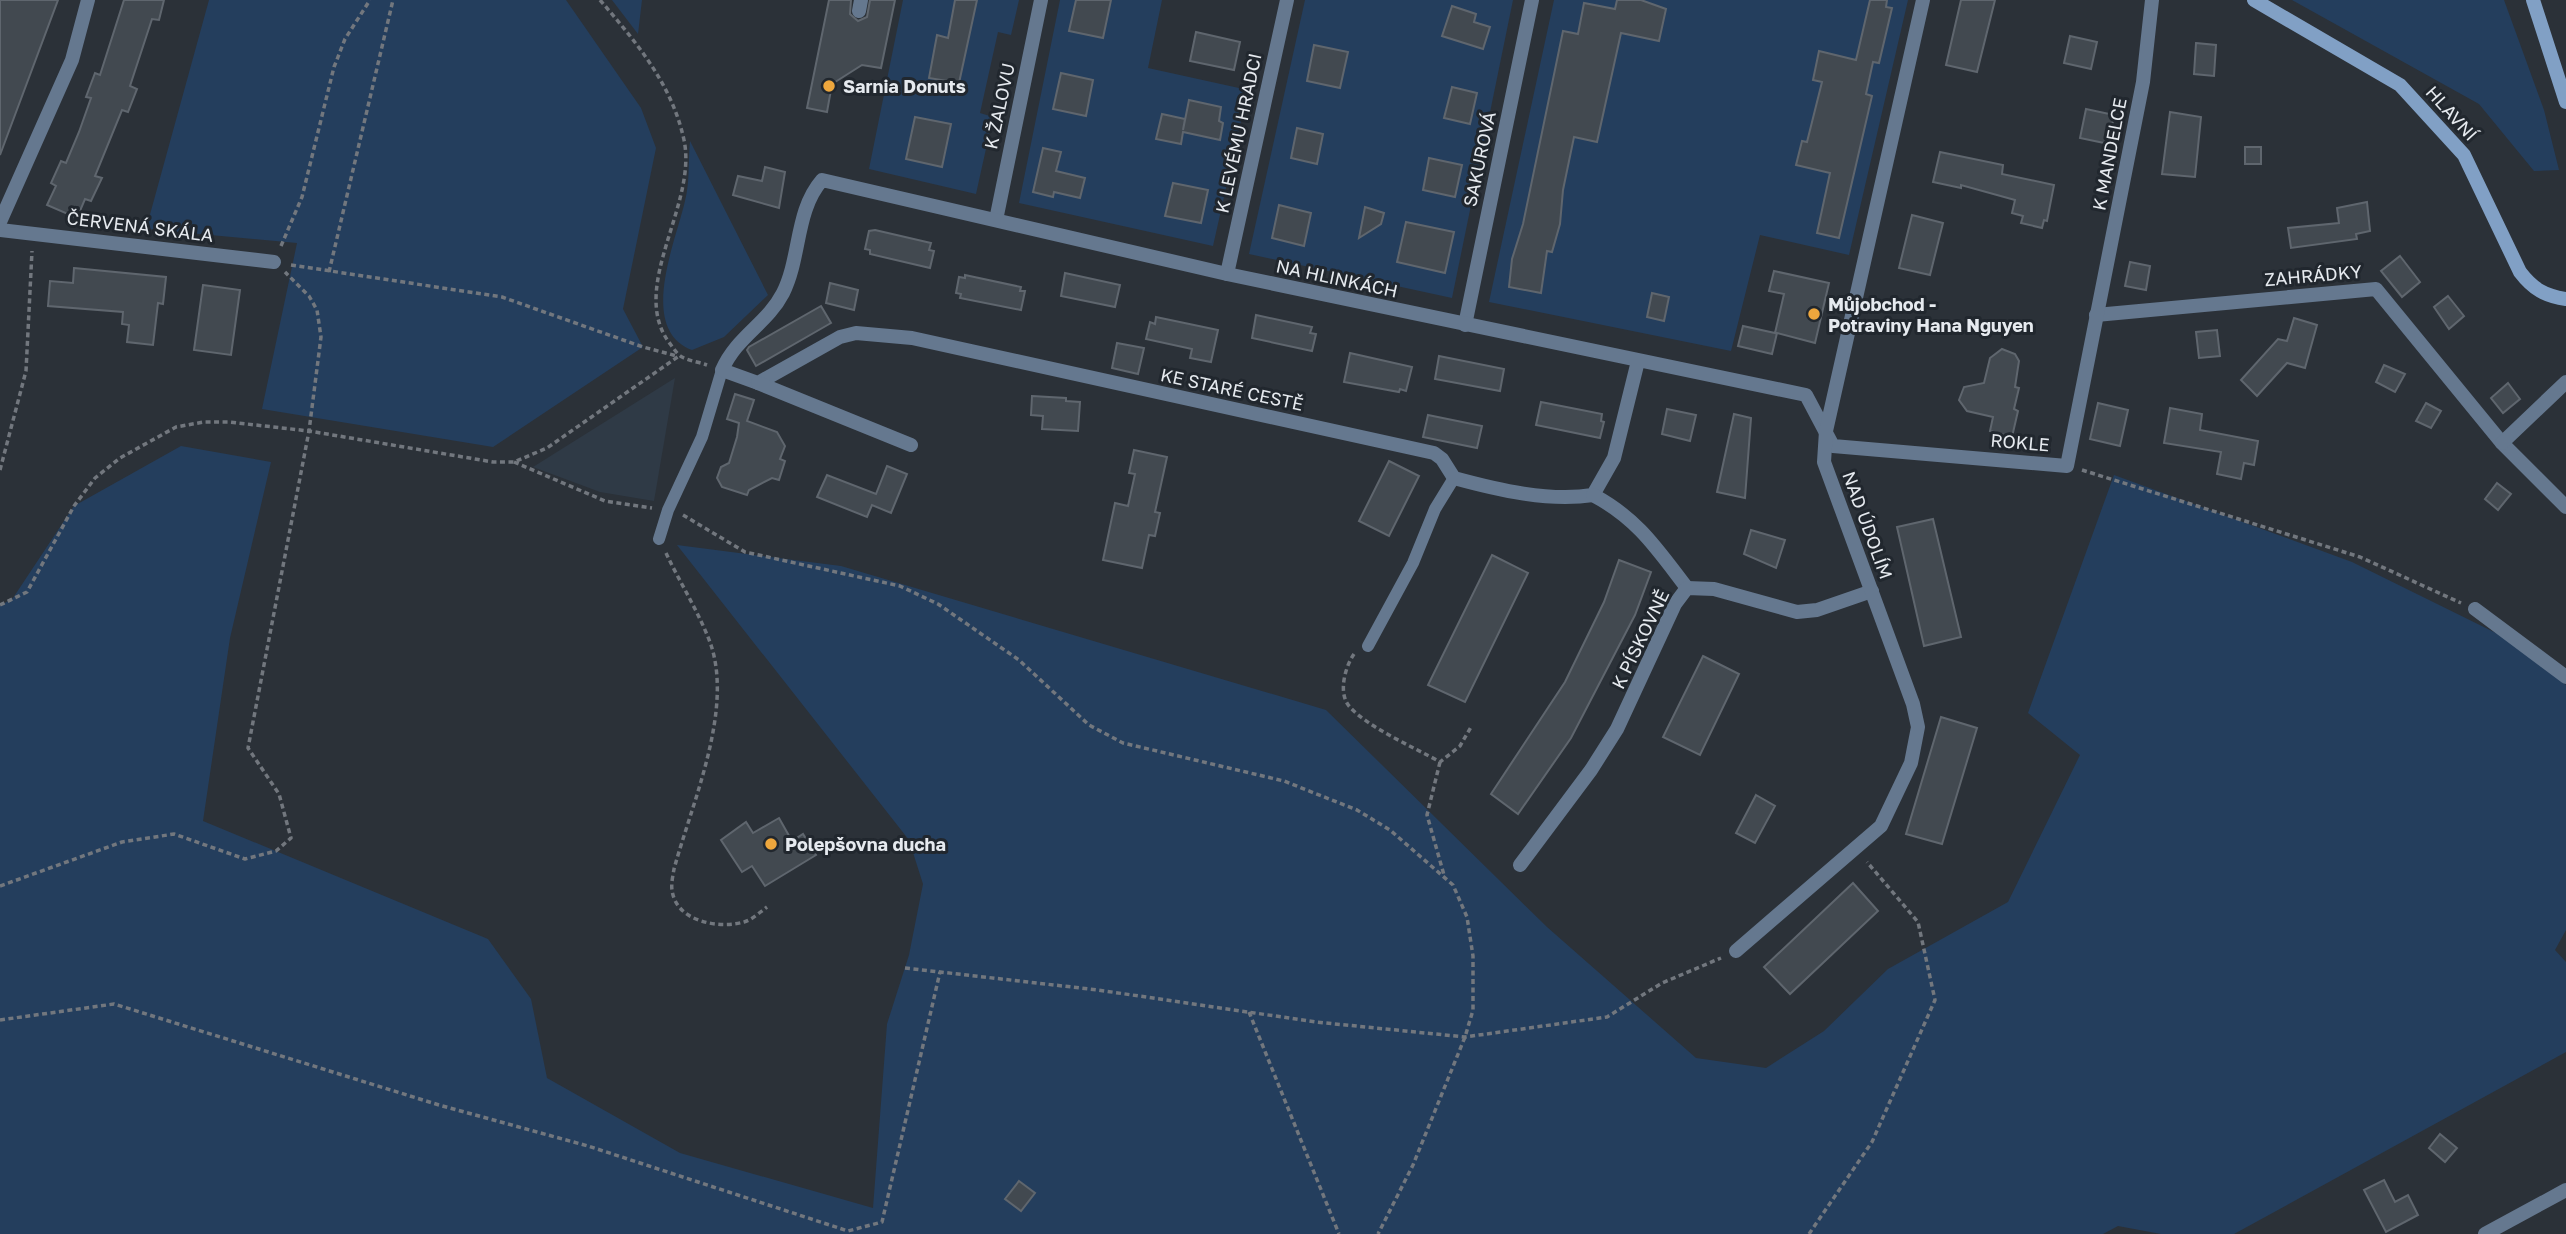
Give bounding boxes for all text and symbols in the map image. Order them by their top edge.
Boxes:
street label: K LEVÉMU HRADCI [1210,51,1266,215]
street label: K ŽALOVU [979,61,1019,151]
place label: Sarnia Donuts [843,75,966,97]
marker: Sarnia Donuts [821,78,837,94]
street label: HLAVNÍ [2422,81,2483,146]
street label: K MANDELCE [2087,96,2131,212]
street label: SAKUROVÁ [1458,109,1500,209]
street label: ČERVENÁ SKÁLA [65,206,215,246]
street label: NA HLINKÁCH [1274,254,1400,302]
street label: ZAHRÁDKY [2263,260,2363,290]
place label: Můjobchod - Potraviny Hana Nguyen [1828,293,2034,336]
marker: Můjobchod - Potraviny Hana Nguyen [1806,306,1822,322]
street label: KE STARÉ CESTĚ [1159,363,1305,415]
street label: ROKLE [1990,428,2050,456]
street label: NAD ÚDOLÍM [1838,468,1898,582]
street label: K PÍSKOVNĚ [1607,586,1673,692]
place label: Polepšovna ducha [785,833,946,855]
marker: Polepšovna ducha [763,836,779,852]

